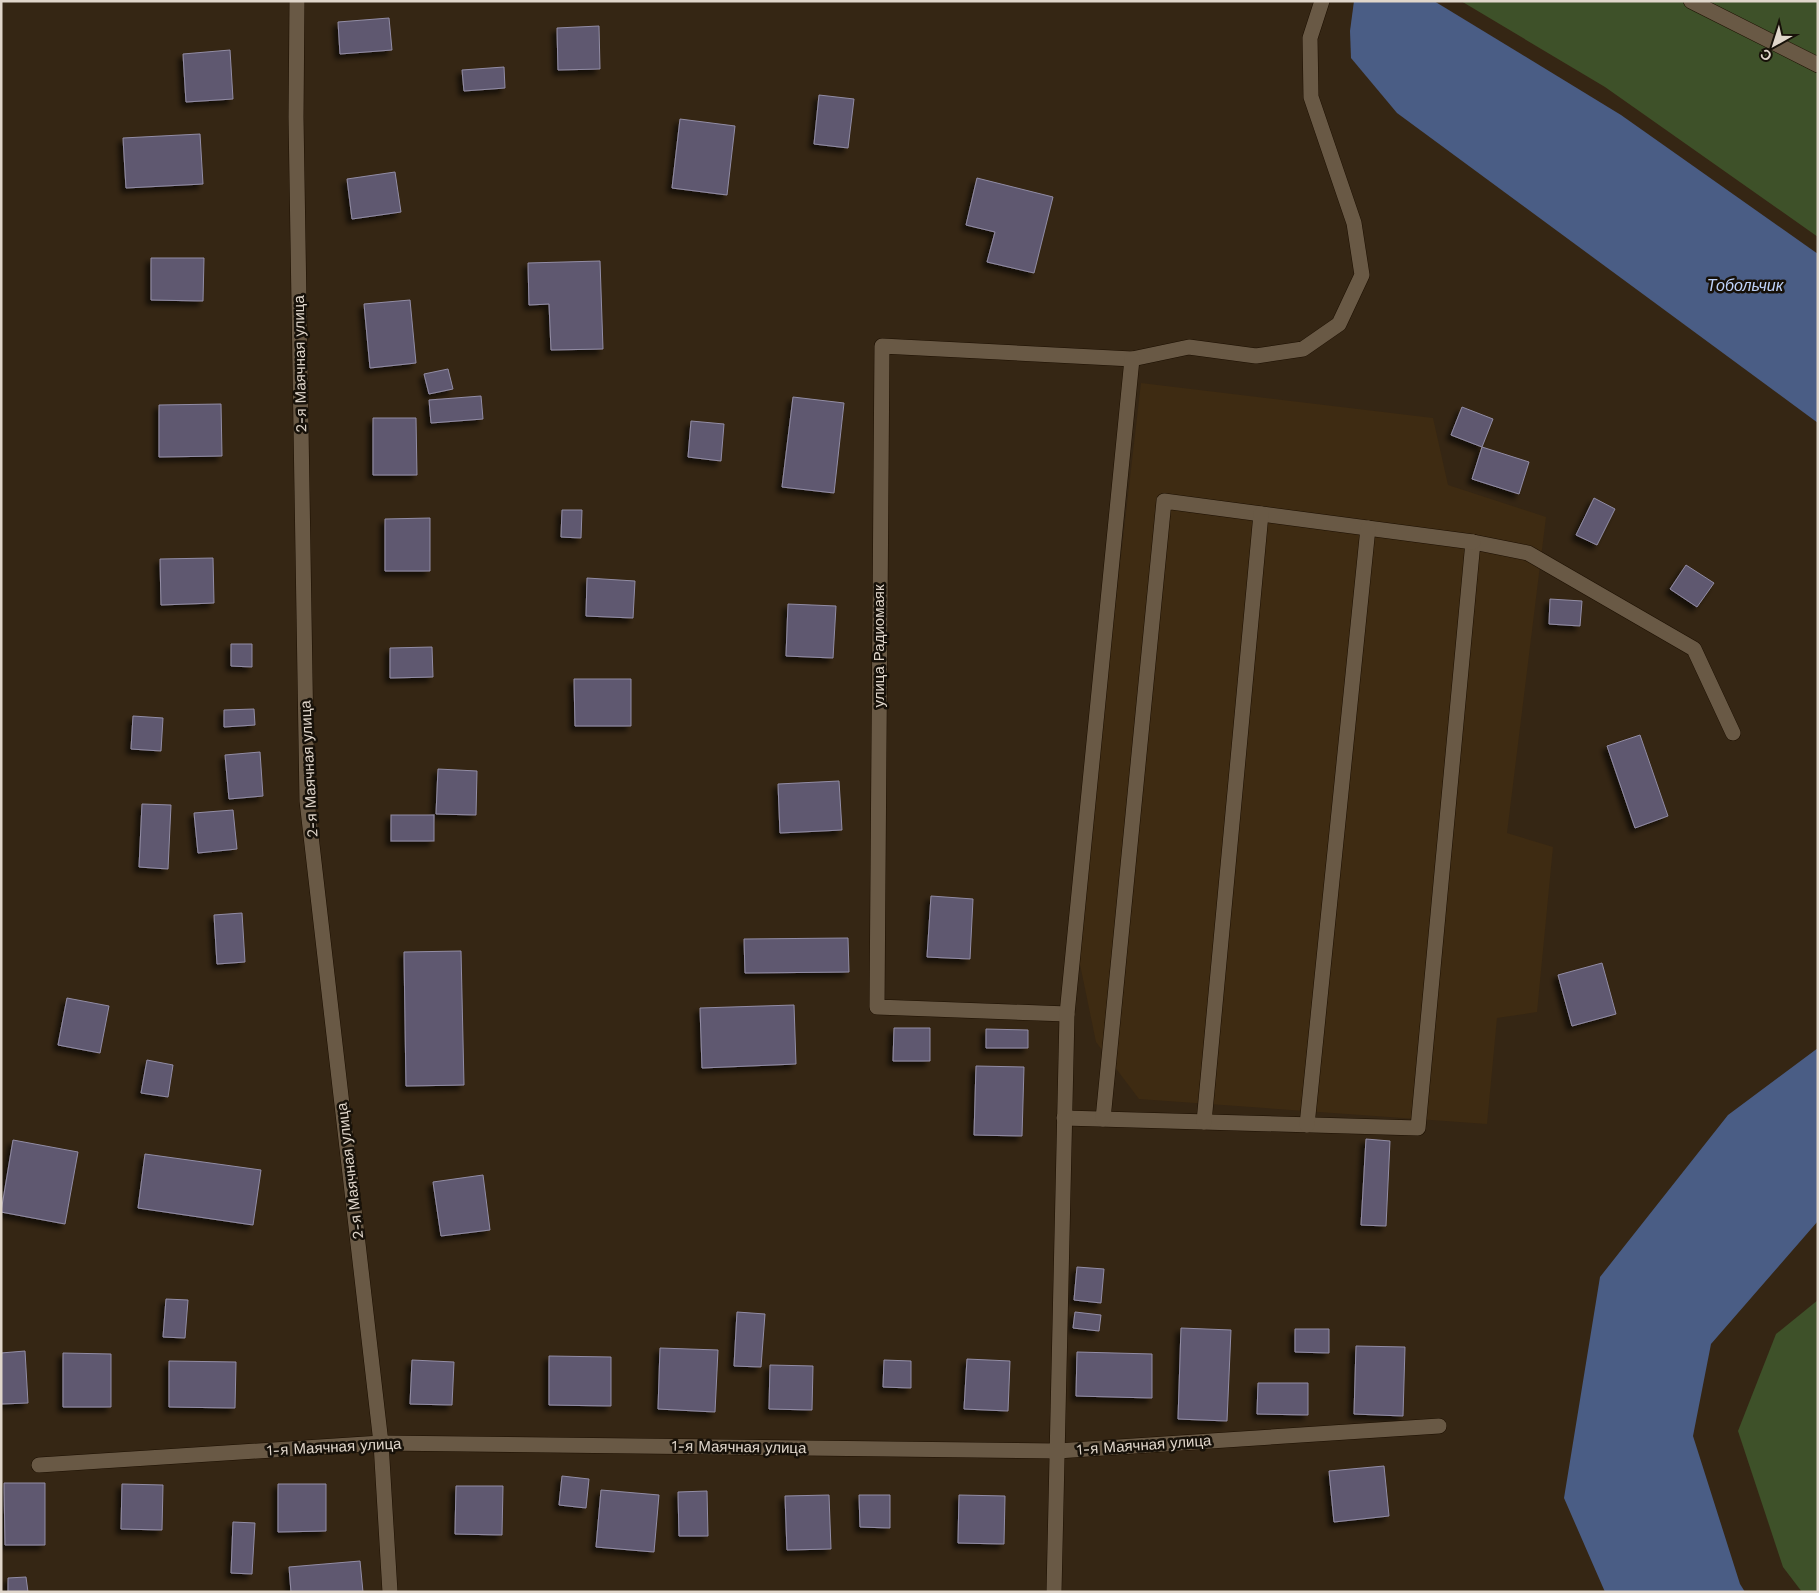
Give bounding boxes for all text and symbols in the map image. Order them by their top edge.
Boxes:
north arrow [1749,20,1799,70]
text: С [1757,46,1775,65]
water label: Тобольчик [1707,276,1785,295]
street label: 2-я Маячная улица [290,295,310,433]
street label: улица Радиомаяк [870,584,888,708]
street label: 2-я Маячная улица [296,699,322,838]
street label: 2-я Маячная улица [333,1101,367,1240]
street label: 1-я Маячная улица [1076,1431,1213,1459]
street label: 1-я Маячная улица [266,1434,402,1460]
street label: 1-я Маячная улица [671,1437,807,1457]

